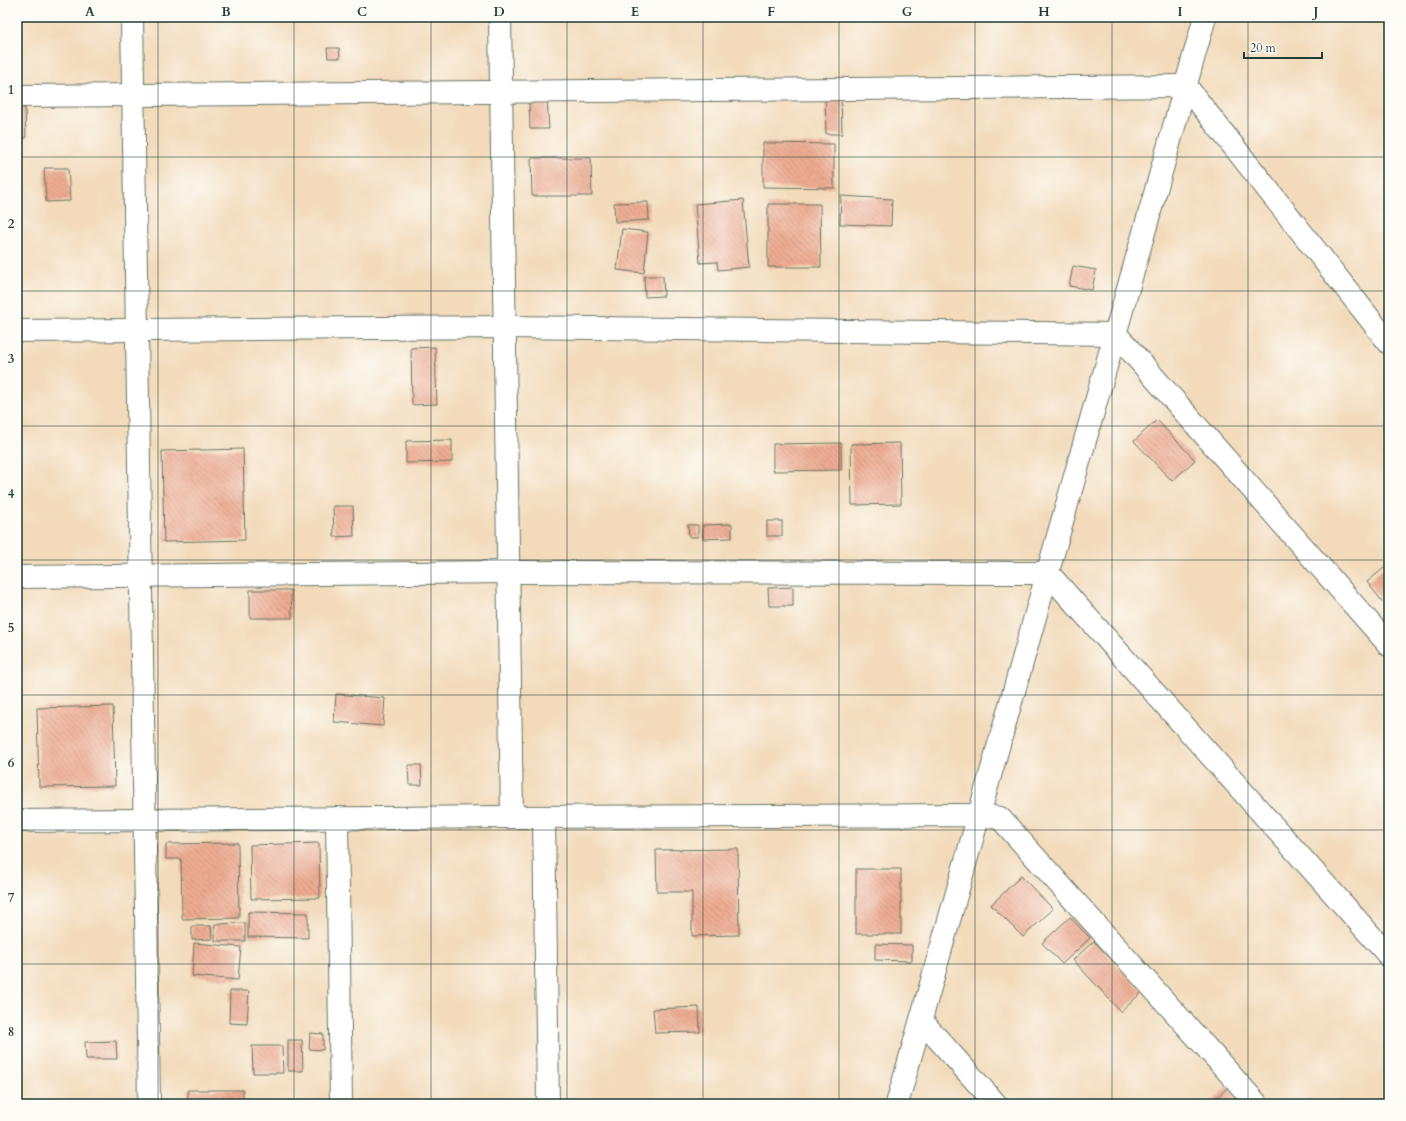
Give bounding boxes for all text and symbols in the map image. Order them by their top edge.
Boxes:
text: A [85,3,95,21]
text: B [221,3,231,21]
text: C [357,3,367,21]
text: D [493,3,505,21]
text: E [631,3,639,21]
text: F [767,3,775,21]
text: G [902,3,913,21]
text: H [1038,3,1050,21]
text: I [1177,3,1183,21]
text: J [1312,3,1319,21]
scale bar [1244,34,1322,60]
text: 20 m [1250,40,1277,56]
text: 1 [8,81,14,99]
text: 2 [8,215,15,233]
text: 3 [8,350,15,368]
text: 4 [8,485,15,503]
text: 5 [8,619,14,637]
text: 6 [8,754,15,772]
text: 7 [8,889,15,907]
text: 8 [8,1023,14,1041]

